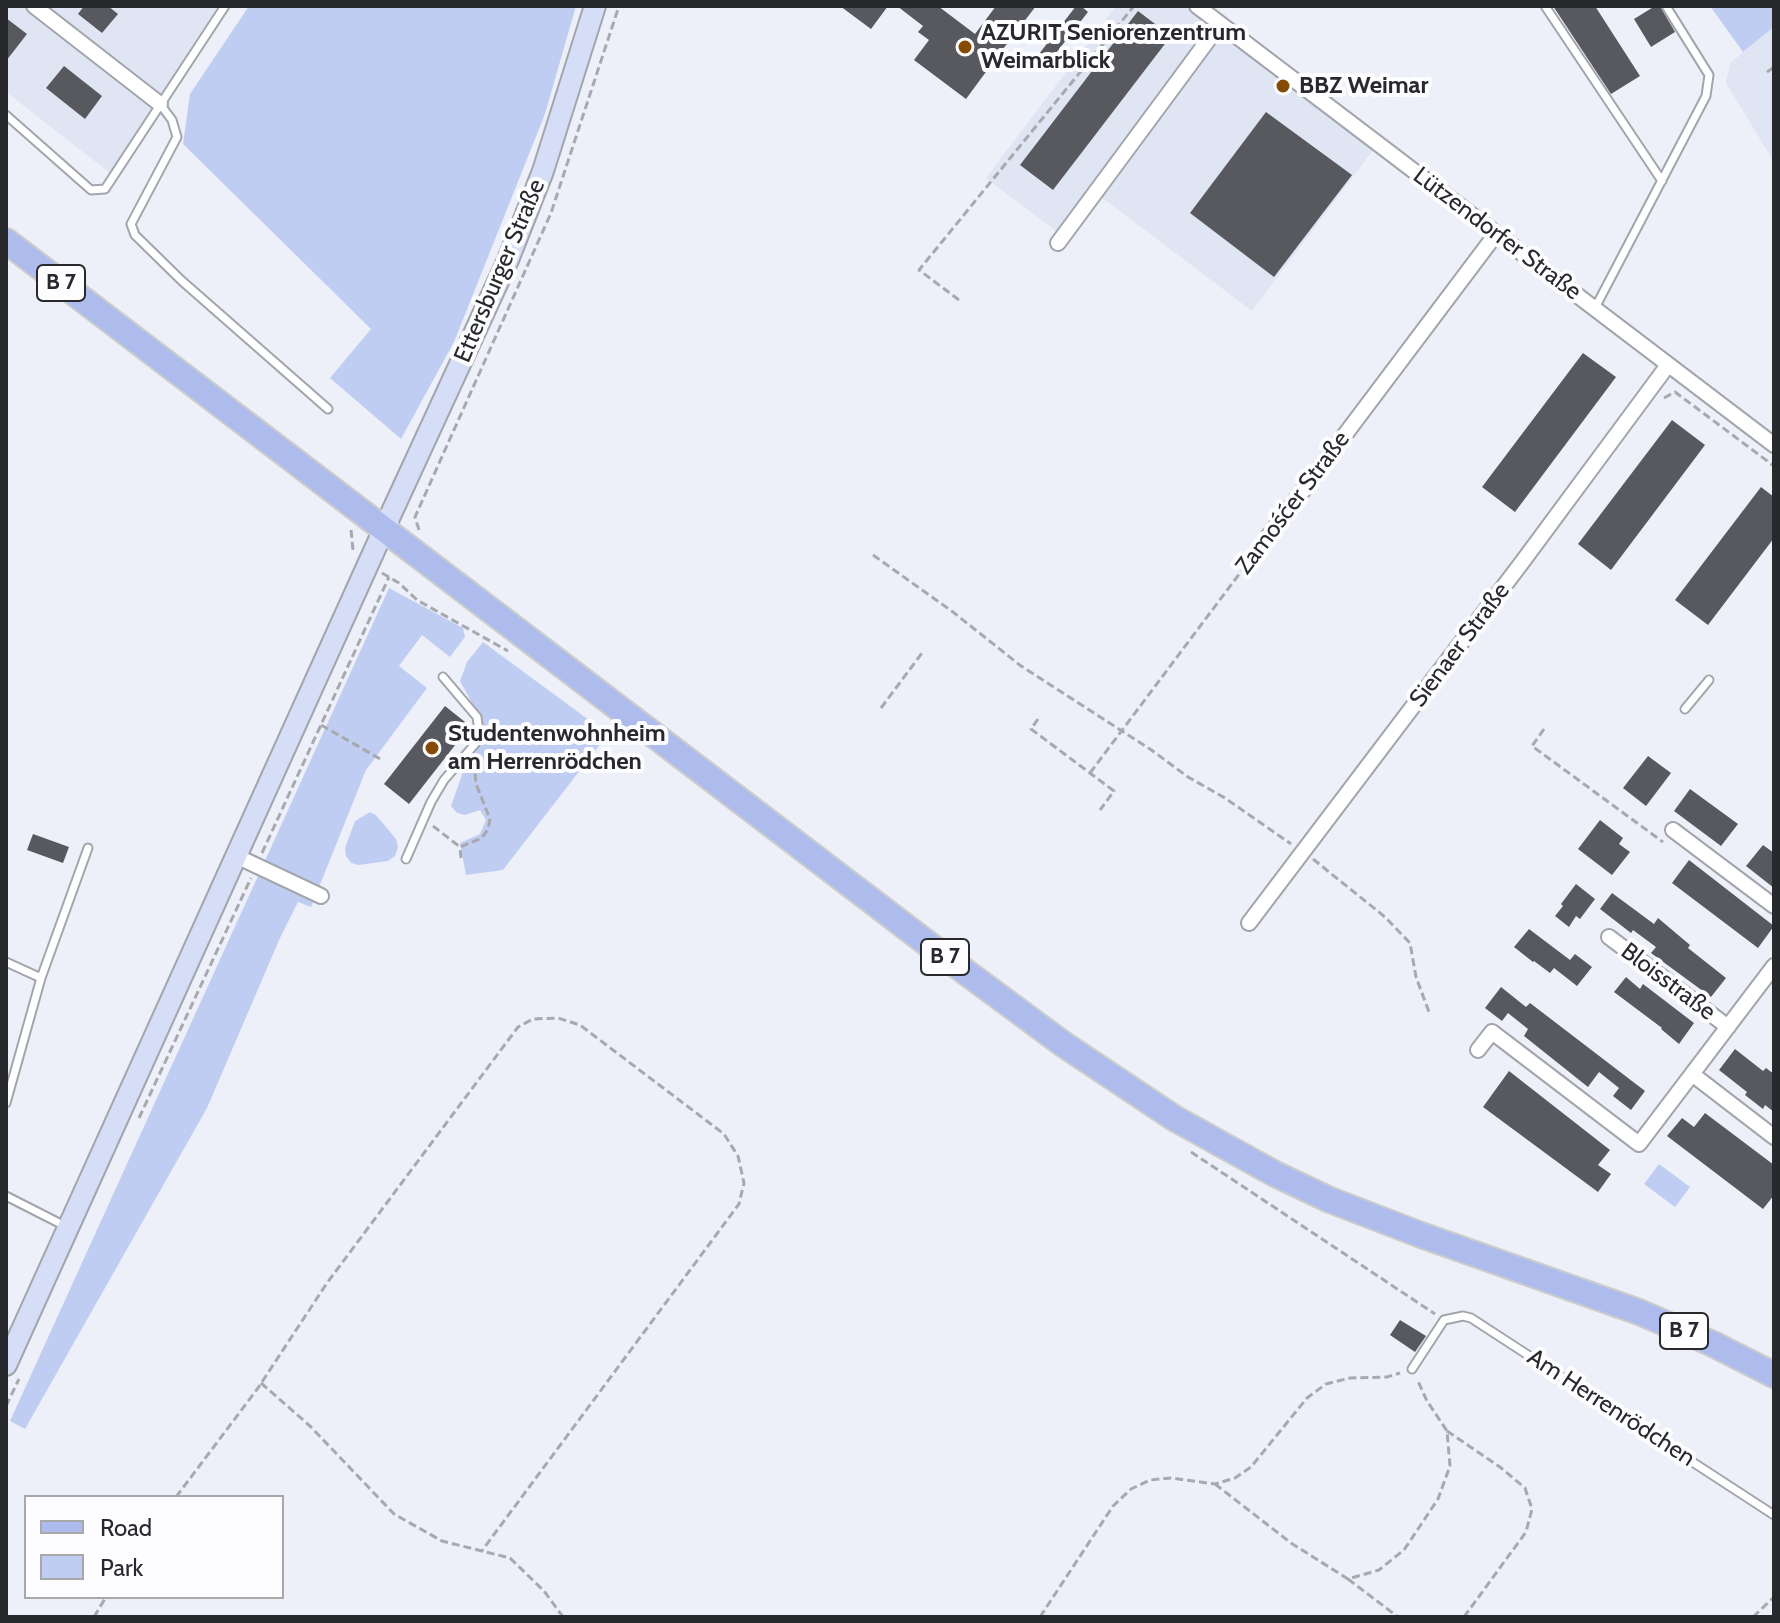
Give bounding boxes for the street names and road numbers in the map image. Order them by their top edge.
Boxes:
street label: Lützendorfer Straße [1407,161,1587,307]
street label: Ettersburger Straße [448,175,552,367]
road number: B 7 [37,265,85,301]
street label: Zamośćer Straße [1230,426,1356,580]
street label: Sienaer Straße [1404,577,1516,713]
street label: Bloisstraße [1615,937,1721,1027]
road number: B 7 [921,939,969,975]
road number: B 7 [1660,1313,1708,1349]
street label: Am Herrenrödchen [1522,1343,1700,1473]

